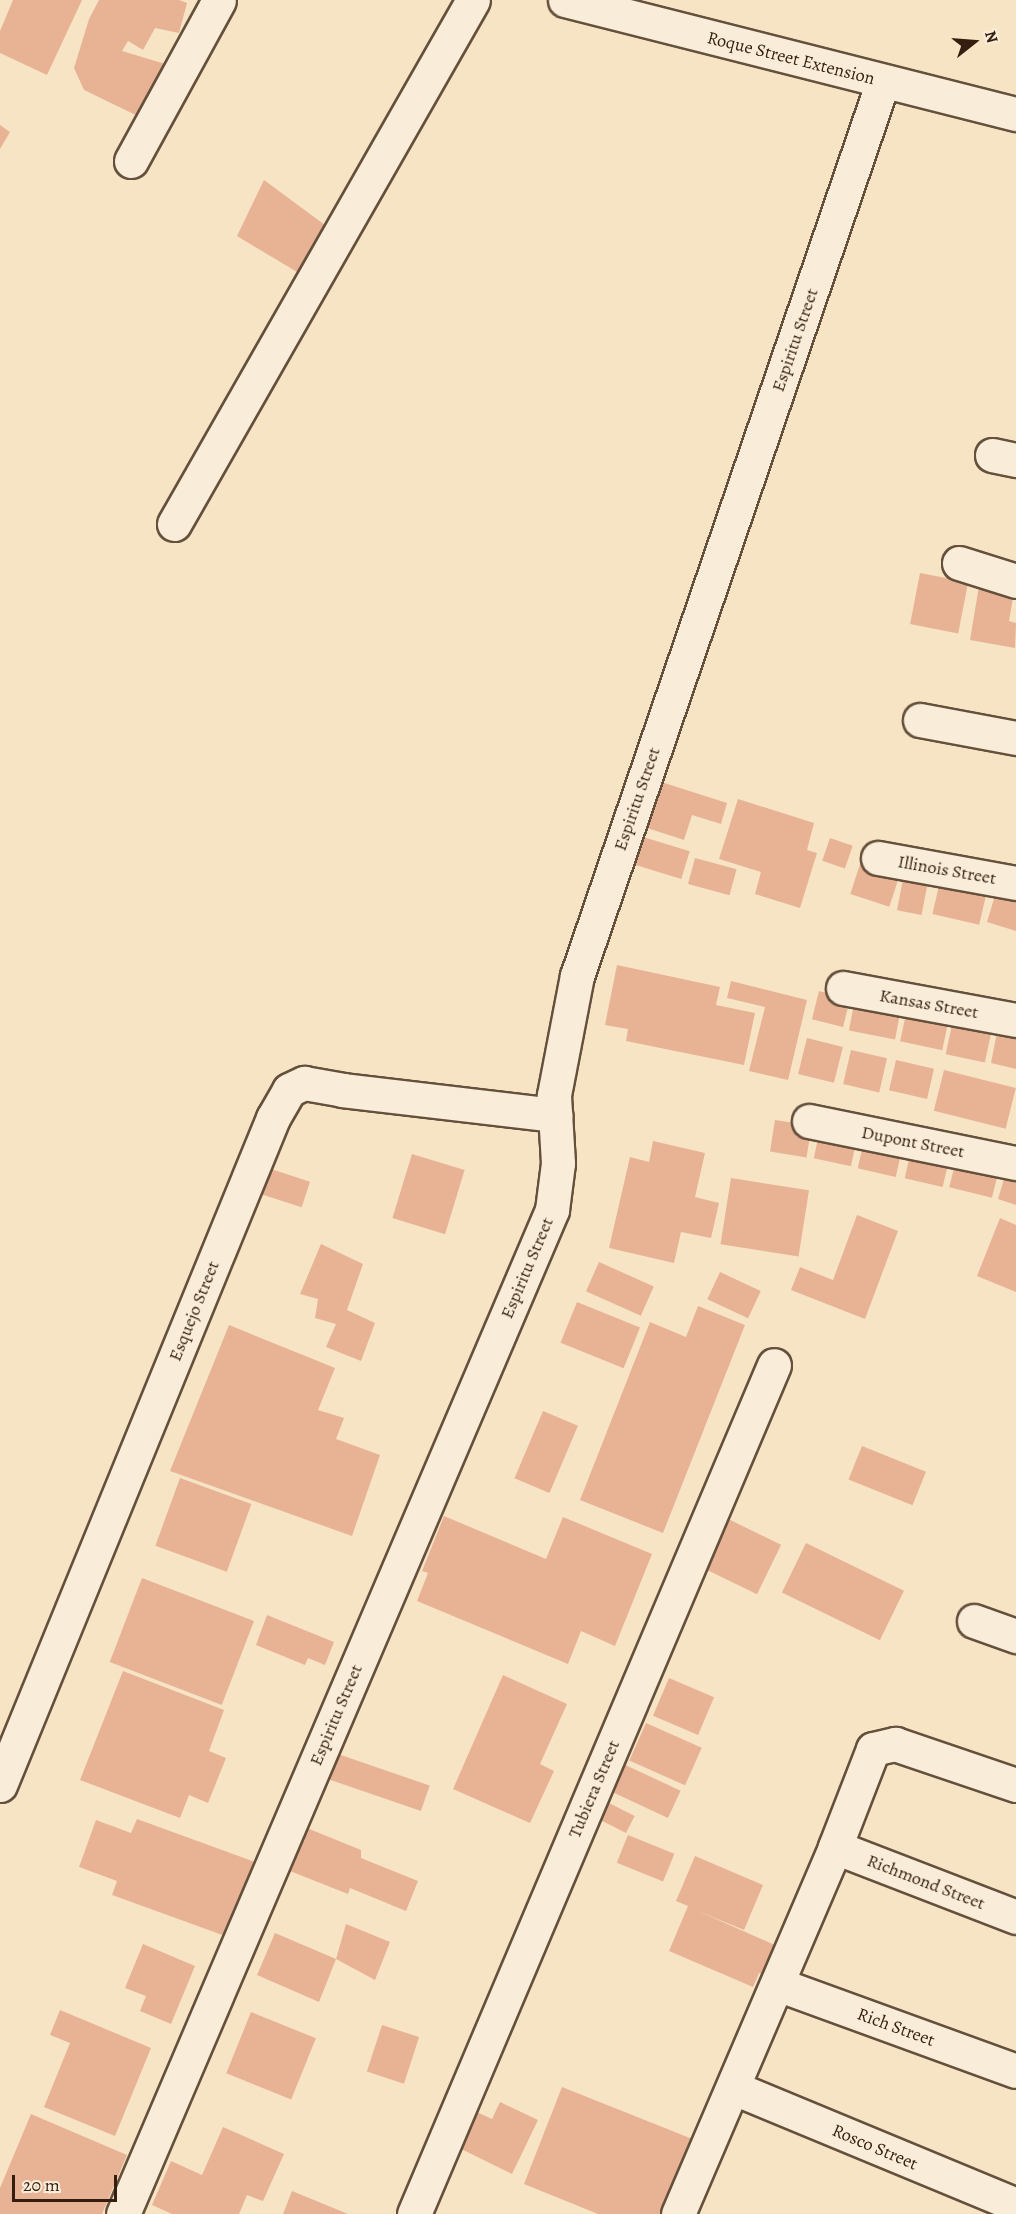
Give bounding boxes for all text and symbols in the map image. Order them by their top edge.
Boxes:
north arrow [944,12,1004,72]
street label: Roque Street Extension [705,27,877,89]
text: N [979,28,1003,46]
street label: Espiritu Street [767,285,823,395]
street label: Espiritu Street [609,744,665,854]
street label: Illinois Street [896,851,998,889]
street label: Kansas Street [878,985,980,1023]
street label: Dupont Street [860,1121,966,1163]
street label: Espiritu Street [496,1214,558,1322]
street label: Esquejo Street [164,1258,224,1364]
street label: Espiritu Street [305,1661,367,1769]
street label: Tubiera Street [564,1737,624,1841]
street label: Richmond Street [864,1850,988,1914]
street label: Rich Street [854,2003,938,2051]
street label: Rosco Street [829,2119,921,2175]
scale bar [15,2163,120,2201]
text: 20 m [23,2173,60,2197]

